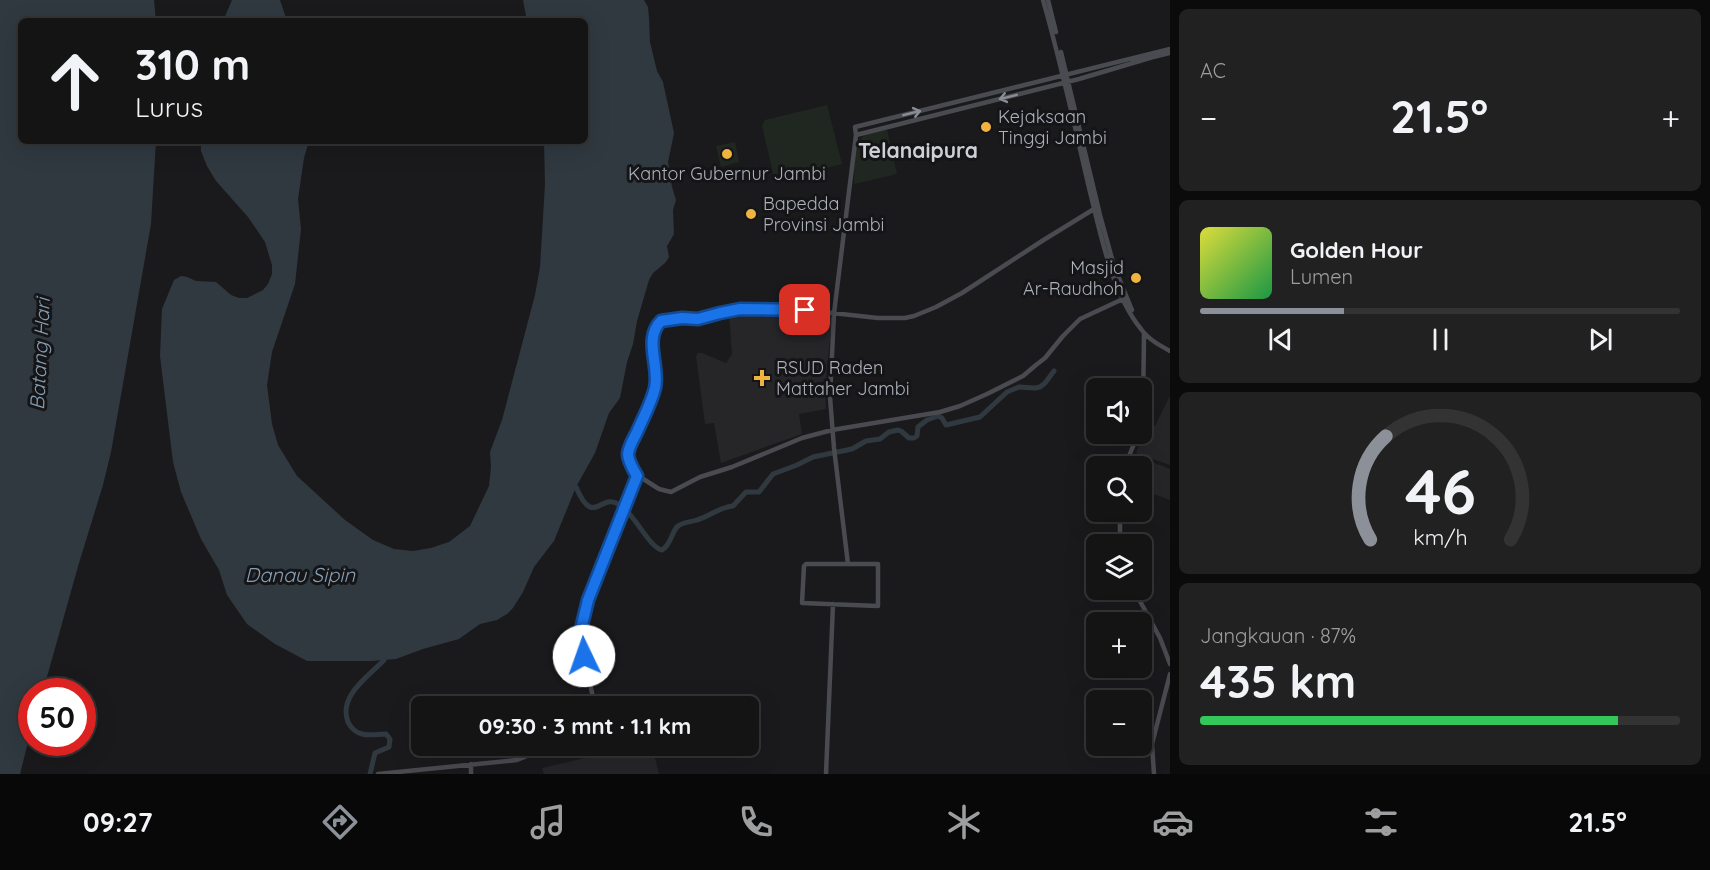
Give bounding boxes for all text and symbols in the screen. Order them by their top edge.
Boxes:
text: 310 m [135,38,250,91]
icon: ahead [36,42,114,120]
text: AC [1200,58,1226,83]
text: 21.5° [1390,88,1488,144]
text: Lurus [135,90,203,124]
one-way arrow [998,92,1017,103]
text: − [1200,97,1217,138]
text: + [1661,97,1680,138]
place label: Kejaksaan Tinggi Jambi [998,105,1107,149]
one-way arrow [902,107,921,119]
marker: Kejaksaan Tinggi Jambi [979,120,993,134]
district label: Telanaipura [858,137,978,163]
marker: Kantor Gubernur Jambi [720,147,734,161]
place label: Kantor Gubernur Jambi [628,162,826,185]
place label: Bapedda Provinsi Jambi [763,192,884,236]
marker: Bapedda Provinsi Jambi [744,207,758,221]
text: Golden Hour [1290,236,1423,264]
place label: Masjid Ar-Raudhoh [1023,256,1124,300]
text: Lumen [1290,264,1353,289]
marker: Masjid Ar-Raudhoh [1129,271,1143,285]
pin [779,284,830,335]
icon: arrive [788,293,821,326]
water label: Batang Hari [24,295,55,411]
icon: previous [1264,323,1297,356]
icon: pause [1424,323,1457,356]
icon: next [1584,323,1617,356]
place label: RSUD Raden Mattaher Jambi [776,356,910,400]
marker: RSUD Raden Mattaher Jambi [753,369,771,387]
map controls [1086,378,1152,756]
button: sound [1086,378,1152,444]
text: 46 [1404,452,1476,530]
button: search [1086,456,1152,522]
text: km/h [1413,524,1467,550]
button: layers [1086,534,1152,600]
water label: Danau Sipin [245,562,356,587]
button: + [1086,612,1152,678]
text: Jangkauan · 87% [1200,623,1356,648]
position arrow [552,624,616,688]
text: 435 km [1200,653,1356,709]
speed limit sign: 50 [18,678,96,756]
button: − [1086,690,1152,756]
text: 09:30 · 3 mnt · 1.1 km [479,712,691,740]
icon: directions [319,801,361,843]
icon: music [527,801,569,843]
icon: phone [735,801,777,843]
icon: climate [943,801,985,843]
icon: car [1152,801,1194,843]
icon: filters [1360,801,1402,843]
text: 09:27 [83,805,153,839]
text: 21.5° [1568,805,1627,839]

